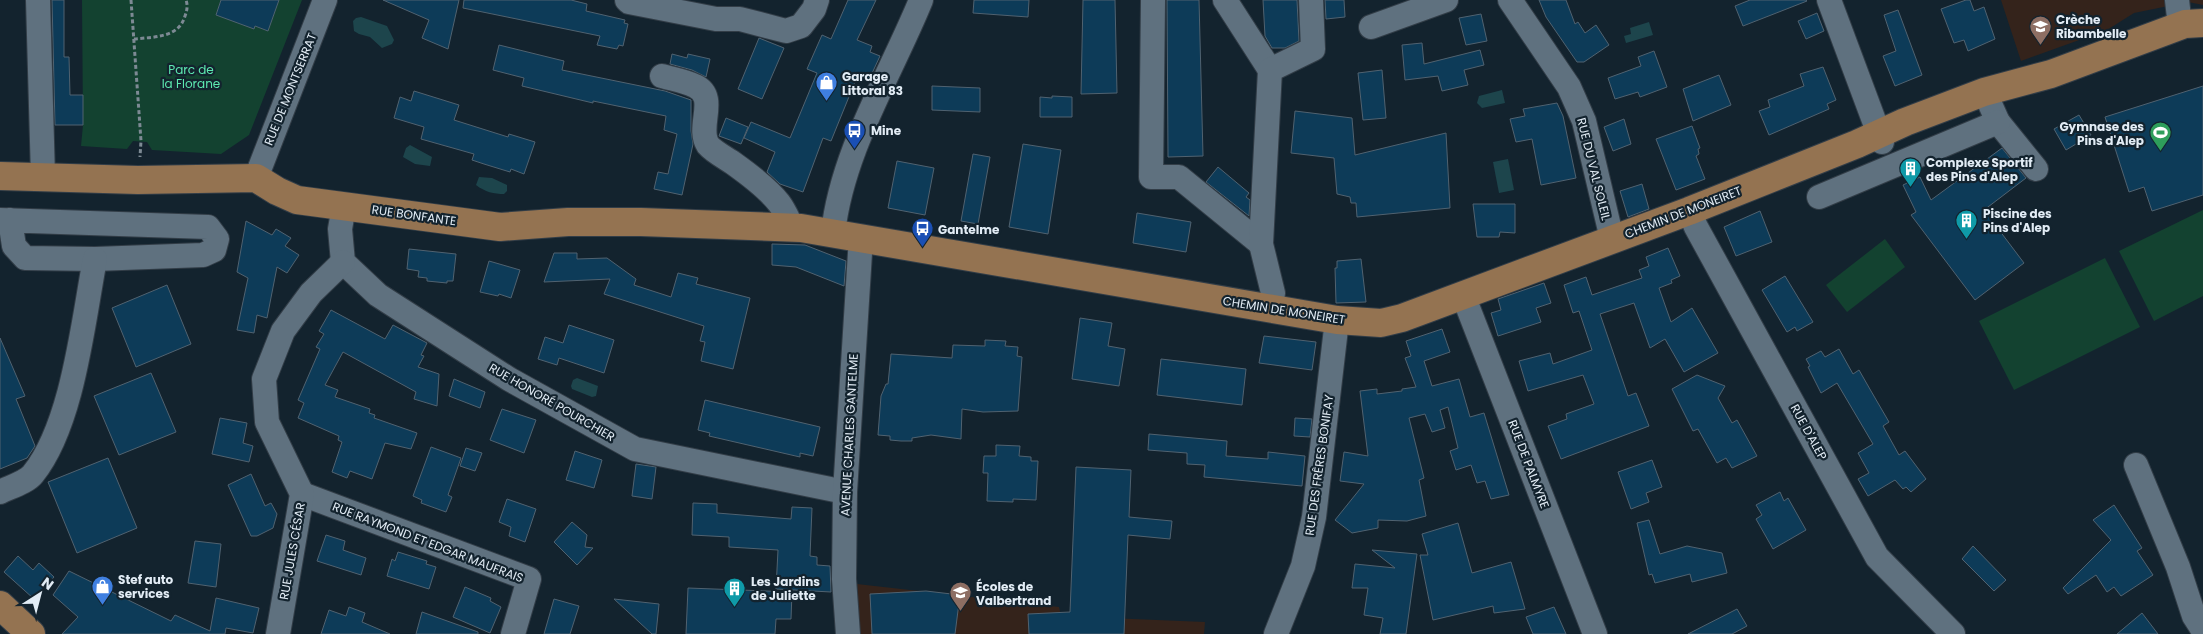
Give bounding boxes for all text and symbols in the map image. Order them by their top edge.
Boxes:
place label: Crèche Ribambelle [2056,11,2127,42]
school or university icon: Crèche Ribambelle [2028,14,2052,45]
street label: RUE DE MONTSERRAT [260,30,320,148]
park label: Parc de la Florane [162,61,220,92]
place label: Garage Littoral 83 [842,68,903,99]
shop icon: Garage Littoral 83 [814,71,838,102]
street label: RUE DU VAL SOLEIL [1573,116,1615,222]
bus stop icon: Mine [843,118,867,149]
place label: Gymnase des Pins d'Alep [2059,118,2144,149]
sports icon: Gymnase des Pins d'Alep [2148,121,2172,152]
place label: Mine [871,122,902,139]
place label: Complexe Sportif des Pins d'Alep [1926,154,2033,185]
building icon: Complexe Sportif des Pins d'Alep [1898,157,1922,188]
street label: CHEMIN DE MONEIRET [1622,182,1744,242]
street label: RUE BONFANTE [371,201,457,229]
place label: Piscine des Pins d'Alep [1983,205,2052,236]
building icon: Piscine des Pins d'Alep [1955,208,1979,239]
bus stop icon: Gantelme [910,217,934,248]
place label: Gantelme [938,221,1000,238]
street label: CHEMIN DE MONEIRET [1222,292,1347,328]
street label: AVENUE CHARLES GANTELME [836,353,862,517]
street label: RUE HONORÉ POURCHIER [486,359,618,445]
street label: RUE DES FRÊRES BONIFAY [1301,393,1337,537]
street label: RUE D'ALEP [1787,401,1831,463]
street label: RUE DE PALMYRE [1504,417,1554,511]
street label: RUE RAYMOND ET EDGAR MAUFRAIS [330,498,526,586]
street label: RUE JULES CÉSAR [275,501,309,601]
north arrow [15,569,65,619]
place label: Stef auto services [118,571,174,602]
text: N [38,572,58,595]
place label: Les Jardins de Juliette [751,573,820,604]
shop icon: Stef auto services [90,574,114,605]
building icon: Les Jardins de Juliette [723,576,747,607]
place label: Écoles de Valbertrand [976,578,1052,609]
school or university icon: Écoles de Valbertrand [948,581,972,612]

